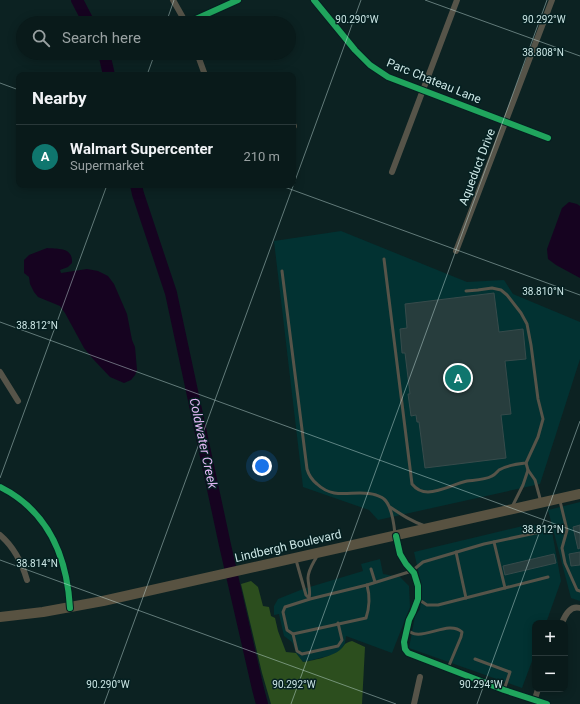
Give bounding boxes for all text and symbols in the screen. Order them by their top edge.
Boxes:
text: 90.290°W [335,14,379,25]
text: 90.292°W [522,14,566,25]
search box [16,16,296,60]
icon: search [30,27,52,49]
text: Search here [62,29,141,47]
text: 38.808°N [522,47,564,58]
street label: Parc Chateau Lane [385,56,483,106]
text: Nearby [32,88,87,108]
street label: Aqueduct Drive [456,127,498,207]
text: Walmart Supercenter [70,140,213,158]
text: A [41,149,49,164]
text: 210 m [243,149,280,164]
text: Supermarket [70,158,144,173]
text: 38.810°N [522,286,564,297]
text: 38.812°N [16,320,58,331]
pin: A [445,363,471,393]
water label: Coldwater Creek [187,396,221,490]
your location [252,456,272,476]
text: 38.812°N [522,524,564,535]
street label: Lindbergh Boulevard [233,527,343,565]
text: 38.814°N [16,558,58,569]
map controls [532,620,568,692]
button: + [532,620,568,656]
button: − [532,656,568,692]
text: 90.290°W [86,679,130,690]
text: 90.292°W [272,679,316,690]
text: 90.294°W [459,679,503,690]

